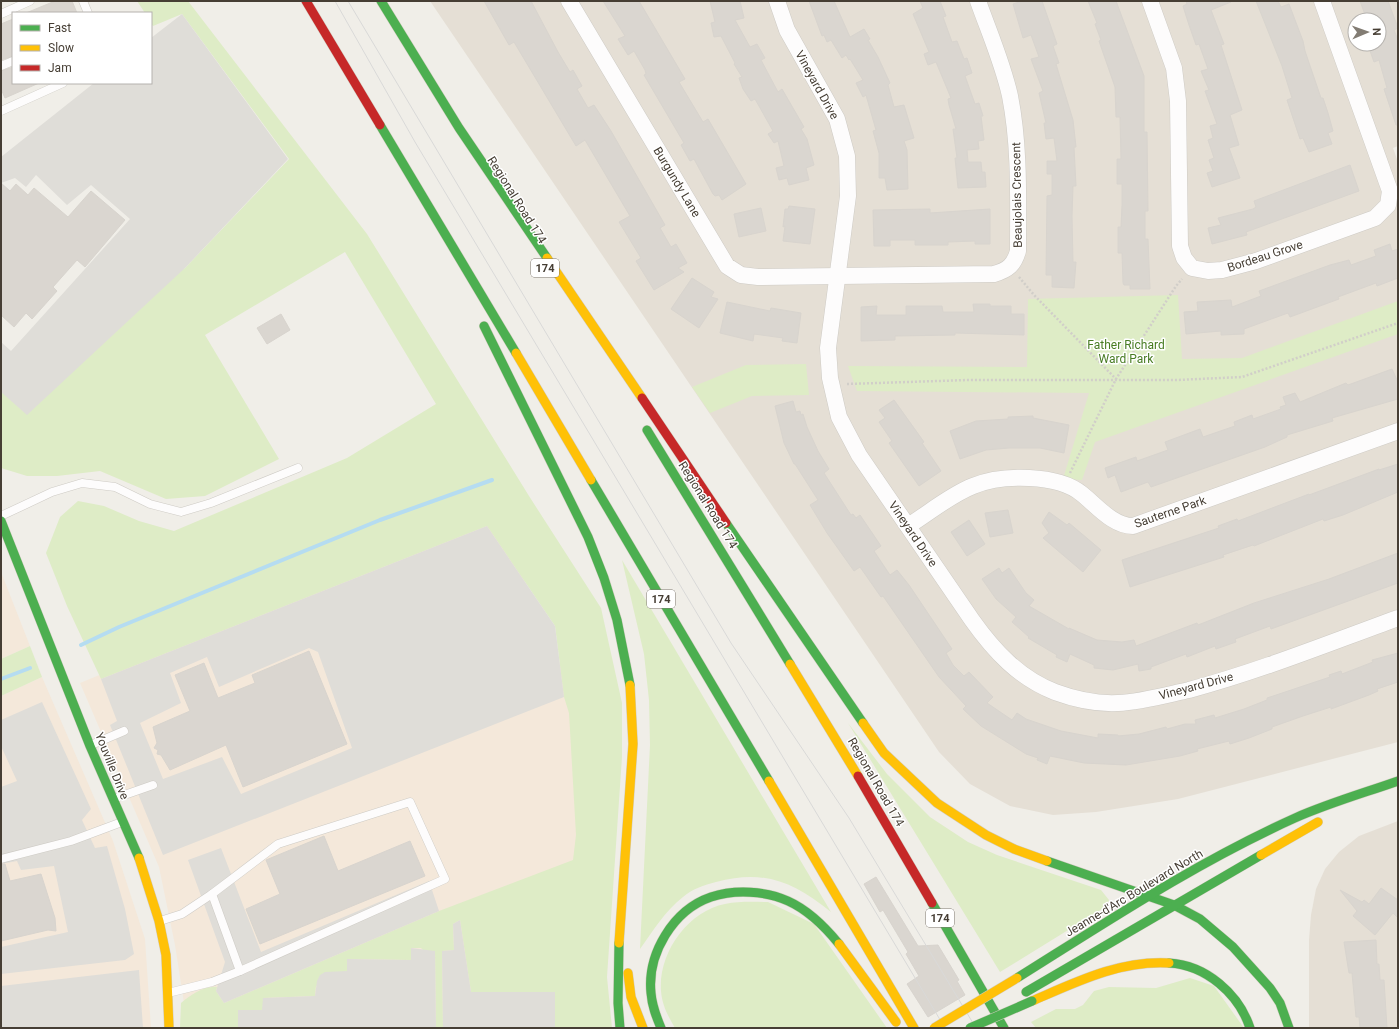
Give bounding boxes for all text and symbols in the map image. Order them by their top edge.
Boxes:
legend [12,12,152,84]
north arrow [1347,12,1387,52]
text: Fast [48,21,71,35]
text: N [1370,28,1383,36]
text: Slow [48,41,74,55]
street label: Vineyard Drive [792,48,842,122]
text: Jam [48,61,72,75]
street label: Beaujolais Crescent [1009,142,1025,248]
street label: Burgundy Lane [651,144,703,220]
street label: Regional Road 174 [485,154,550,246]
street label: Bordeau Grove [1226,237,1304,275]
road number: 174 [531,259,559,277]
park label: Father Richard Ward Park [1087,338,1165,366]
street label: Regional Road 174 [676,459,741,551]
street label: Sauterne Park [1132,493,1208,531]
street label: Vineyard Drive [886,498,940,570]
road number: 174 [647,590,675,608]
street label: Vineyard Drive [1157,669,1235,703]
street label: Youville Drive [92,730,132,802]
street label: Regional Road 174 [845,735,907,829]
street label: Jeanne-d'Arc Boulevard North [1063,846,1205,940]
road number: 174 [926,909,954,927]

